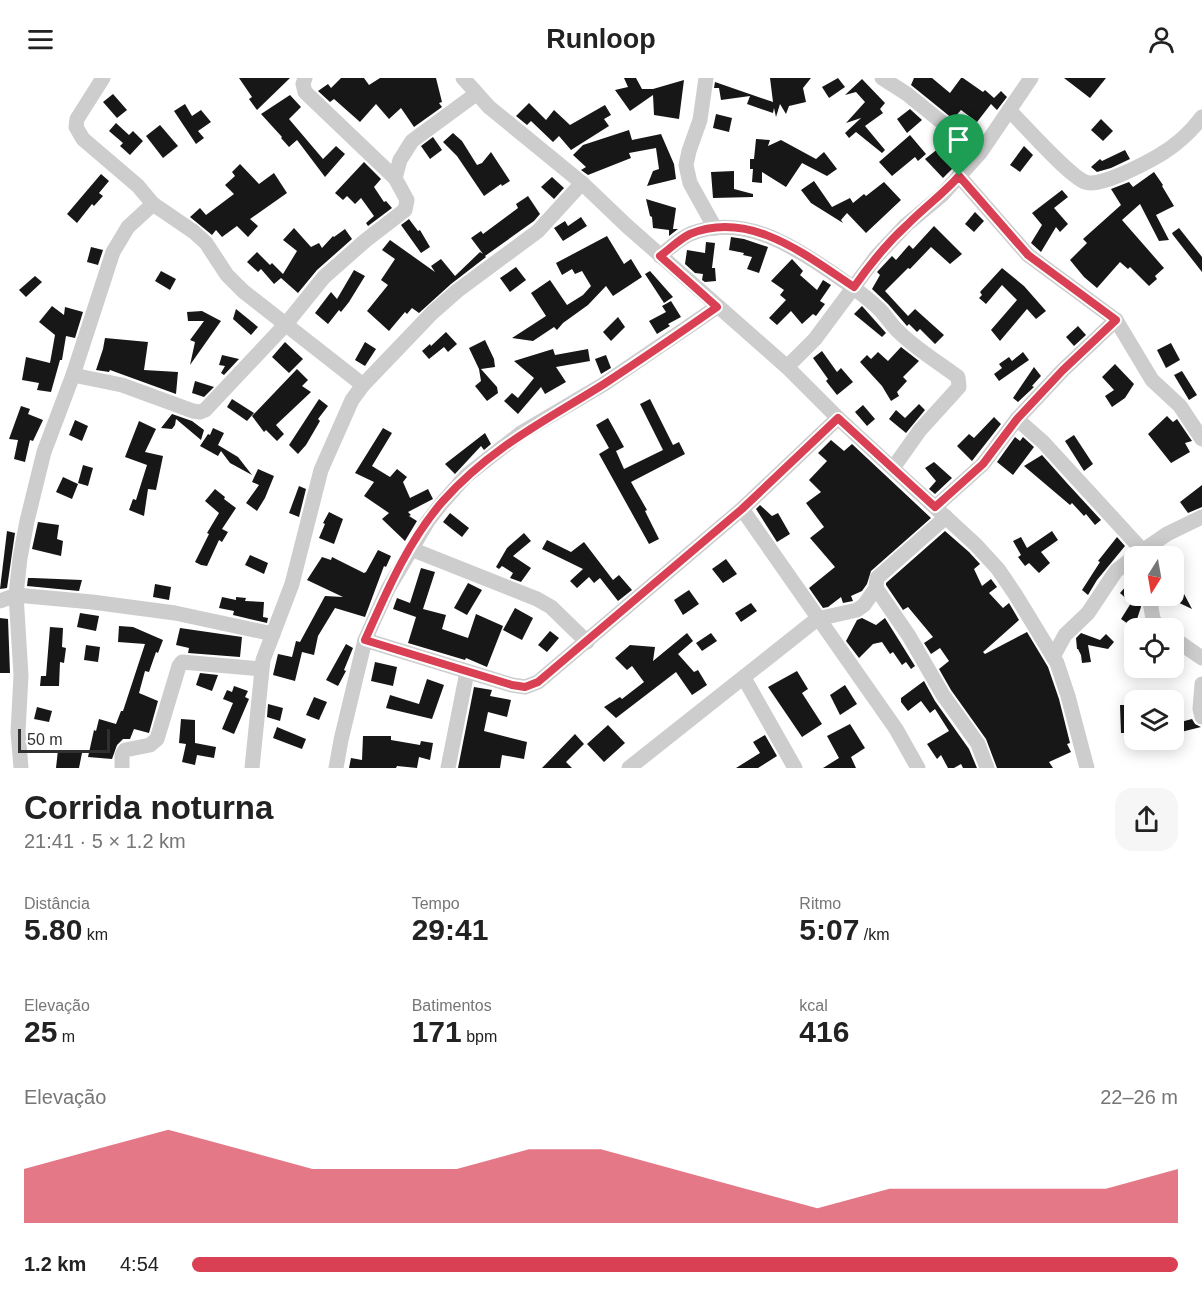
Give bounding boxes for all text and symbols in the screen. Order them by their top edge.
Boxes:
icon: menu [24,23,57,56]
icon: person [1145,23,1178,56]
text: Runloop [546,24,656,54]
pin [933,114,984,176]
icon: arrive [942,123,975,156]
north arrow [1124,546,1184,606]
map controls [1124,546,1184,750]
button: locate [1124,618,1184,678]
button: layers [1124,690,1184,750]
scale bar [18,726,110,754]
text: 50 m [27,731,63,748]
button: share [1115,788,1178,851]
text: Corrida noturna [24,789,273,826]
text: 21:41 · 5 × 1.2 km [24,830,186,852]
text: Distância [24,895,90,912]
text: Tempo [412,895,460,912]
text: Ritmo [799,895,841,912]
text: 5.80 [24,913,82,946]
text: 29:41 [412,913,488,946]
text: 5:07 [799,913,859,946]
text: km [82,926,108,943]
text: /km [859,926,890,943]
text: Elevação [24,997,90,1014]
text: Batimentos [412,997,492,1014]
text: kcal [799,997,828,1014]
text: 25 [24,1015,57,1048]
text: 171 [412,1015,462,1048]
text: 416 [799,1015,849,1048]
text: m [57,1028,75,1045]
text: bpm [462,1028,497,1045]
text: Elevação [24,1086,106,1108]
text: 22–26 m [1100,1086,1178,1108]
text: 1.2 km [24,1253,86,1275]
text: 4:54 [120,1253,159,1275]

